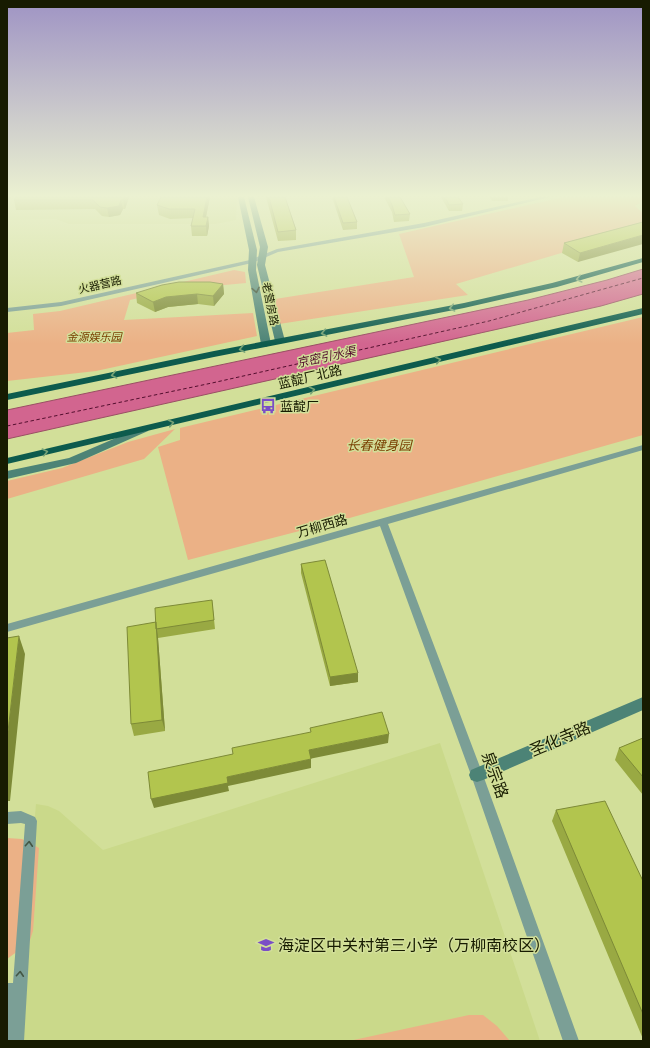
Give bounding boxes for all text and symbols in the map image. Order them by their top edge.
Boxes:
street label: 火器营路 [77,274,123,296]
one-way arrow [575,274,582,282]
street label: 老营房路 [259,281,281,327]
one-way arrow [251,287,259,293]
one-way arrow [449,304,455,312]
one-way arrow [321,328,328,336]
park label: 金源娱乐园 [67,331,123,344]
one-way arrow [238,344,245,352]
water label: 京密引水渠 [295,344,359,370]
one-way arrow [435,356,441,364]
street label: 蓝靛厂北路 [277,362,343,392]
one-way arrow [111,370,117,378]
one-way arrow [308,386,315,394]
bus stop icon: 蓝靛厂 [259,397,277,415]
place label: 蓝靛厂 [280,399,319,414]
one-way arrow [168,419,175,427]
park label: 长春健身园 [346,438,413,453]
one-way arrow [42,449,48,457]
street label: 万柳西路 [295,512,349,540]
street label: 圣化寺路 [527,718,593,760]
street label: 泉宗路 [478,749,512,801]
one-way arrow [25,841,34,847]
school or university icon: 海淀区中关村第三小学（万柳南校区） [257,936,275,954]
place label: 海淀区中关村第三小学（万柳南校区） [278,936,550,955]
one-way arrow [16,971,25,977]

